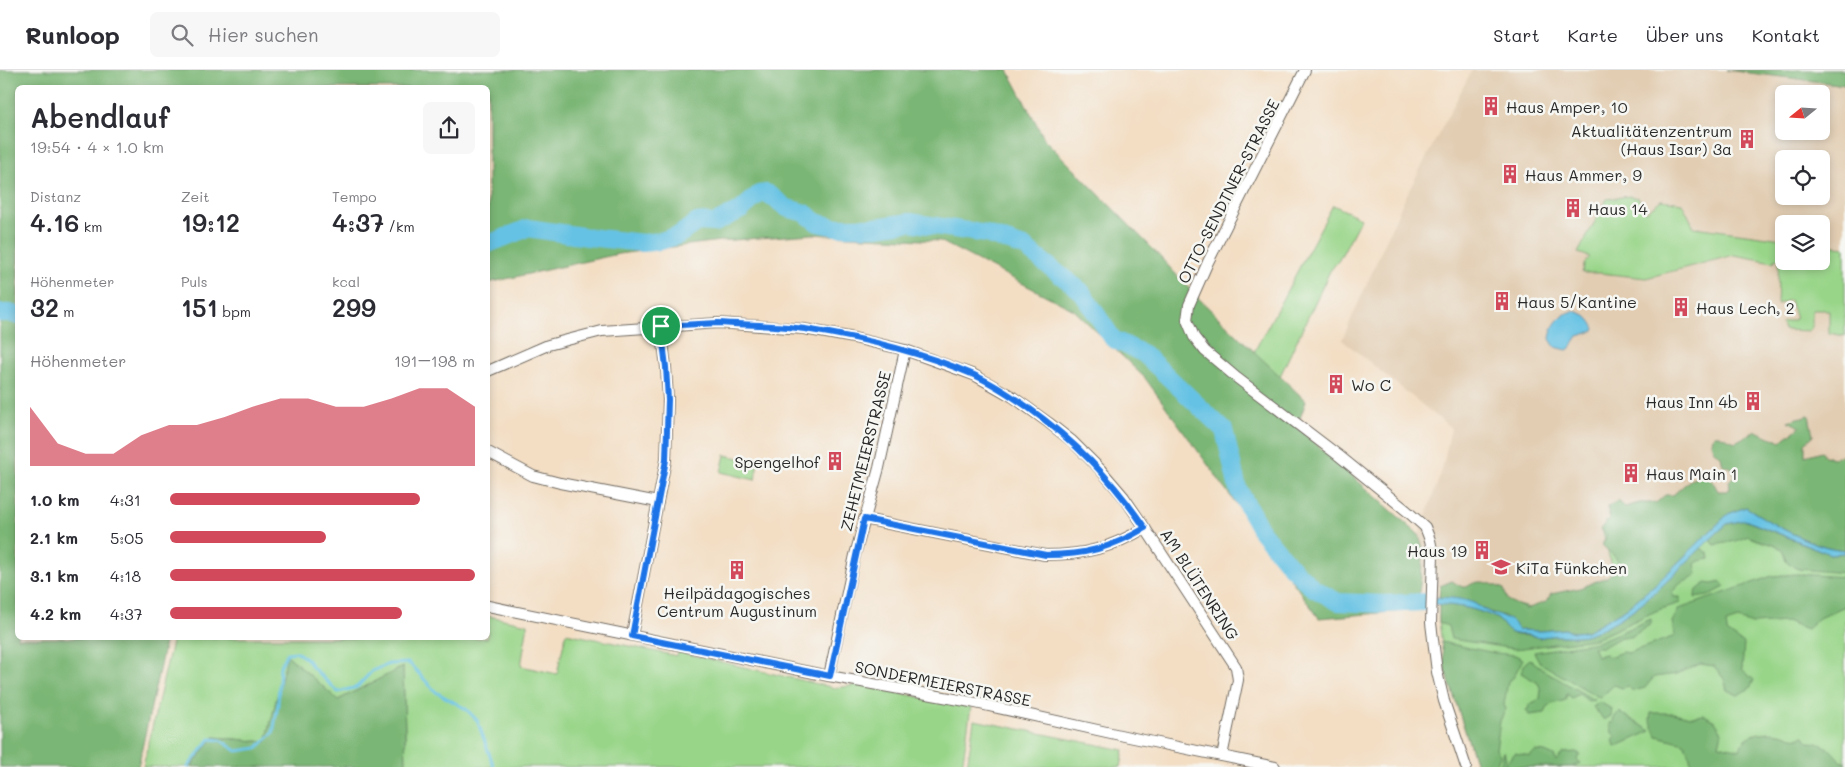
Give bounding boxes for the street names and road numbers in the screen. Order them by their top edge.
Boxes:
street label: OTTO-SENDTNER-STRASSE [1172,95,1284,287]
street label: ZEHETMEIERSTRASSE [835,369,895,533]
street label: AM BLÜTENRING [1156,524,1244,644]
street label: SONDERMEIERSTRASSE [853,656,1033,710]

